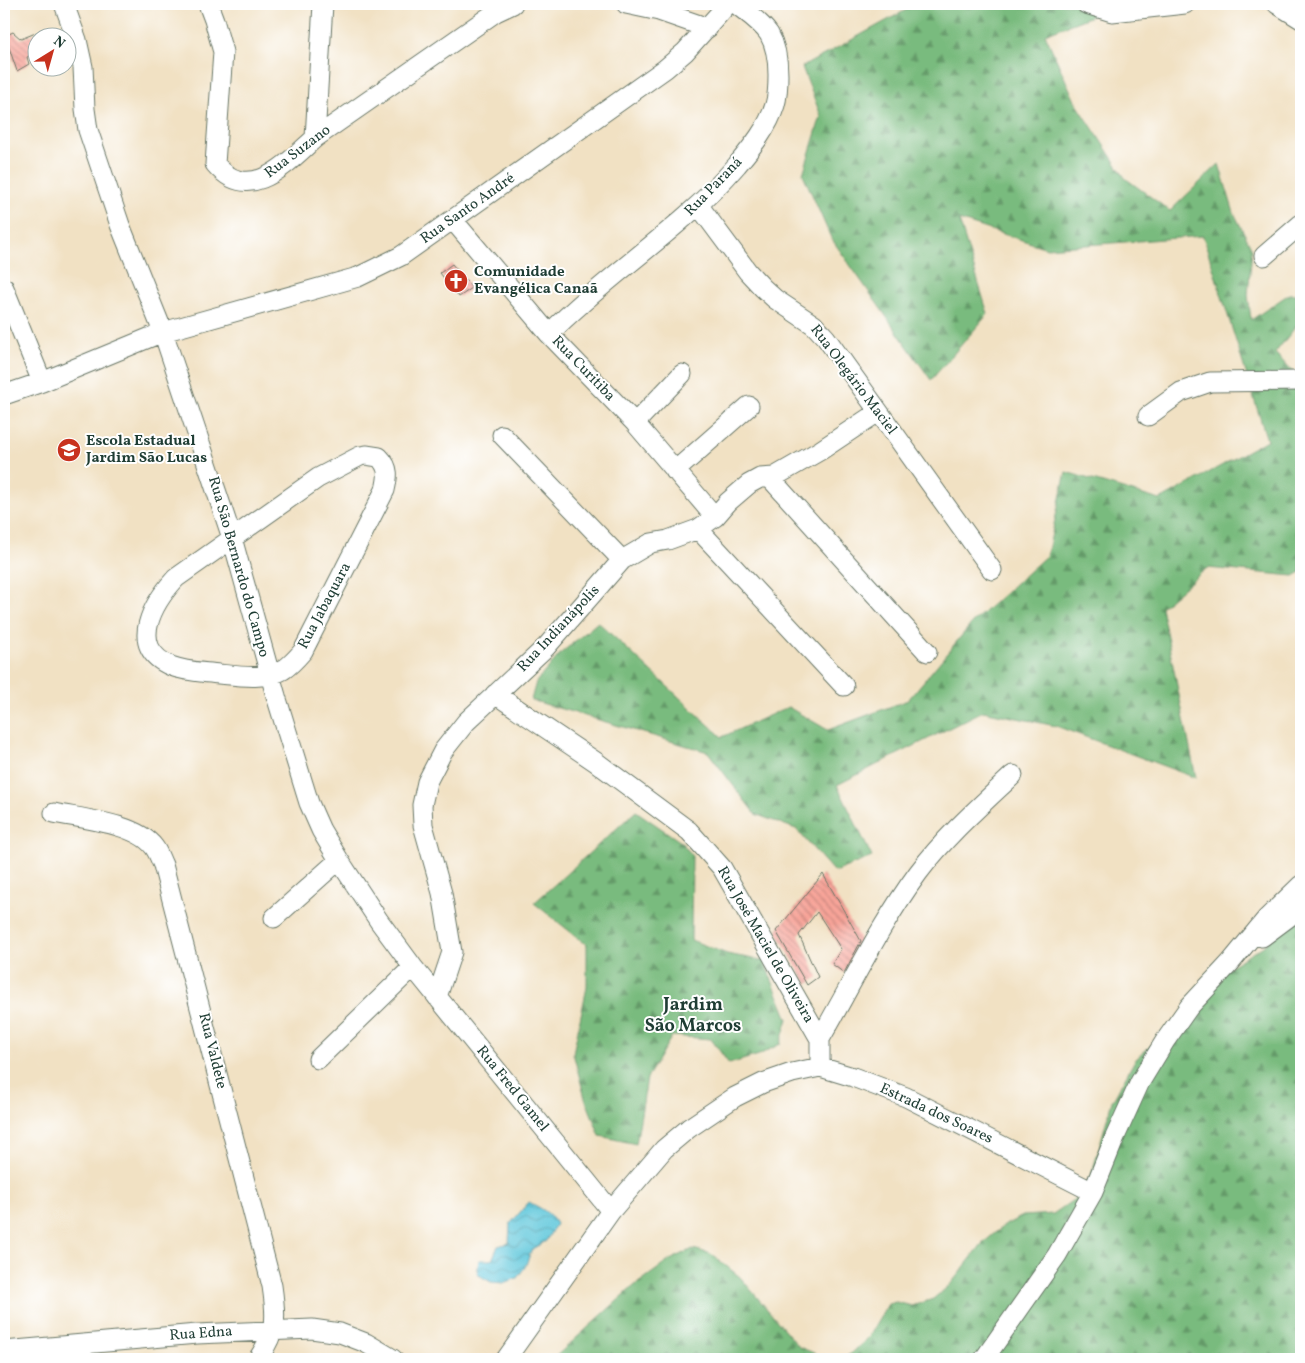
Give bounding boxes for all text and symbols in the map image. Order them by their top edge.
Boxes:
north arrow [28,28,78,78]
text: N [49,32,69,53]
street label: Rua Suzano [261,120,335,184]
street label: Rua Paraná [680,153,748,221]
street label: Rua Santo André [416,168,520,250]
place label: Comunidade Evangélica Canaã [474,262,598,300]
church icon: Comunidade Evangélica Canaã [443,268,469,294]
street label: Rua Olegário Maciel [805,321,901,439]
street label: Rua Curitiba [546,332,620,406]
place label: Escola Estadual Jardim São Lucas [85,431,207,469]
school or university icon: Escola Estadual Jardim São Lucas [56,437,82,463]
street label: Rua São Bernardo do Campo [202,474,274,660]
street label: Rua Jabaquara [293,559,357,653]
street label: Rua Indianápolis [513,581,605,677]
street label: Rua José Maciel de Oliveira [712,863,818,1027]
district label: Jardim São Marcos [645,993,741,1039]
street label: Rua Valdete [192,1011,232,1091]
street label: Rua Fred Gamel [471,1041,553,1137]
street label: Estrada dos Soares [876,1079,996,1149]
street label: Rua Edna [169,1321,233,1347]

